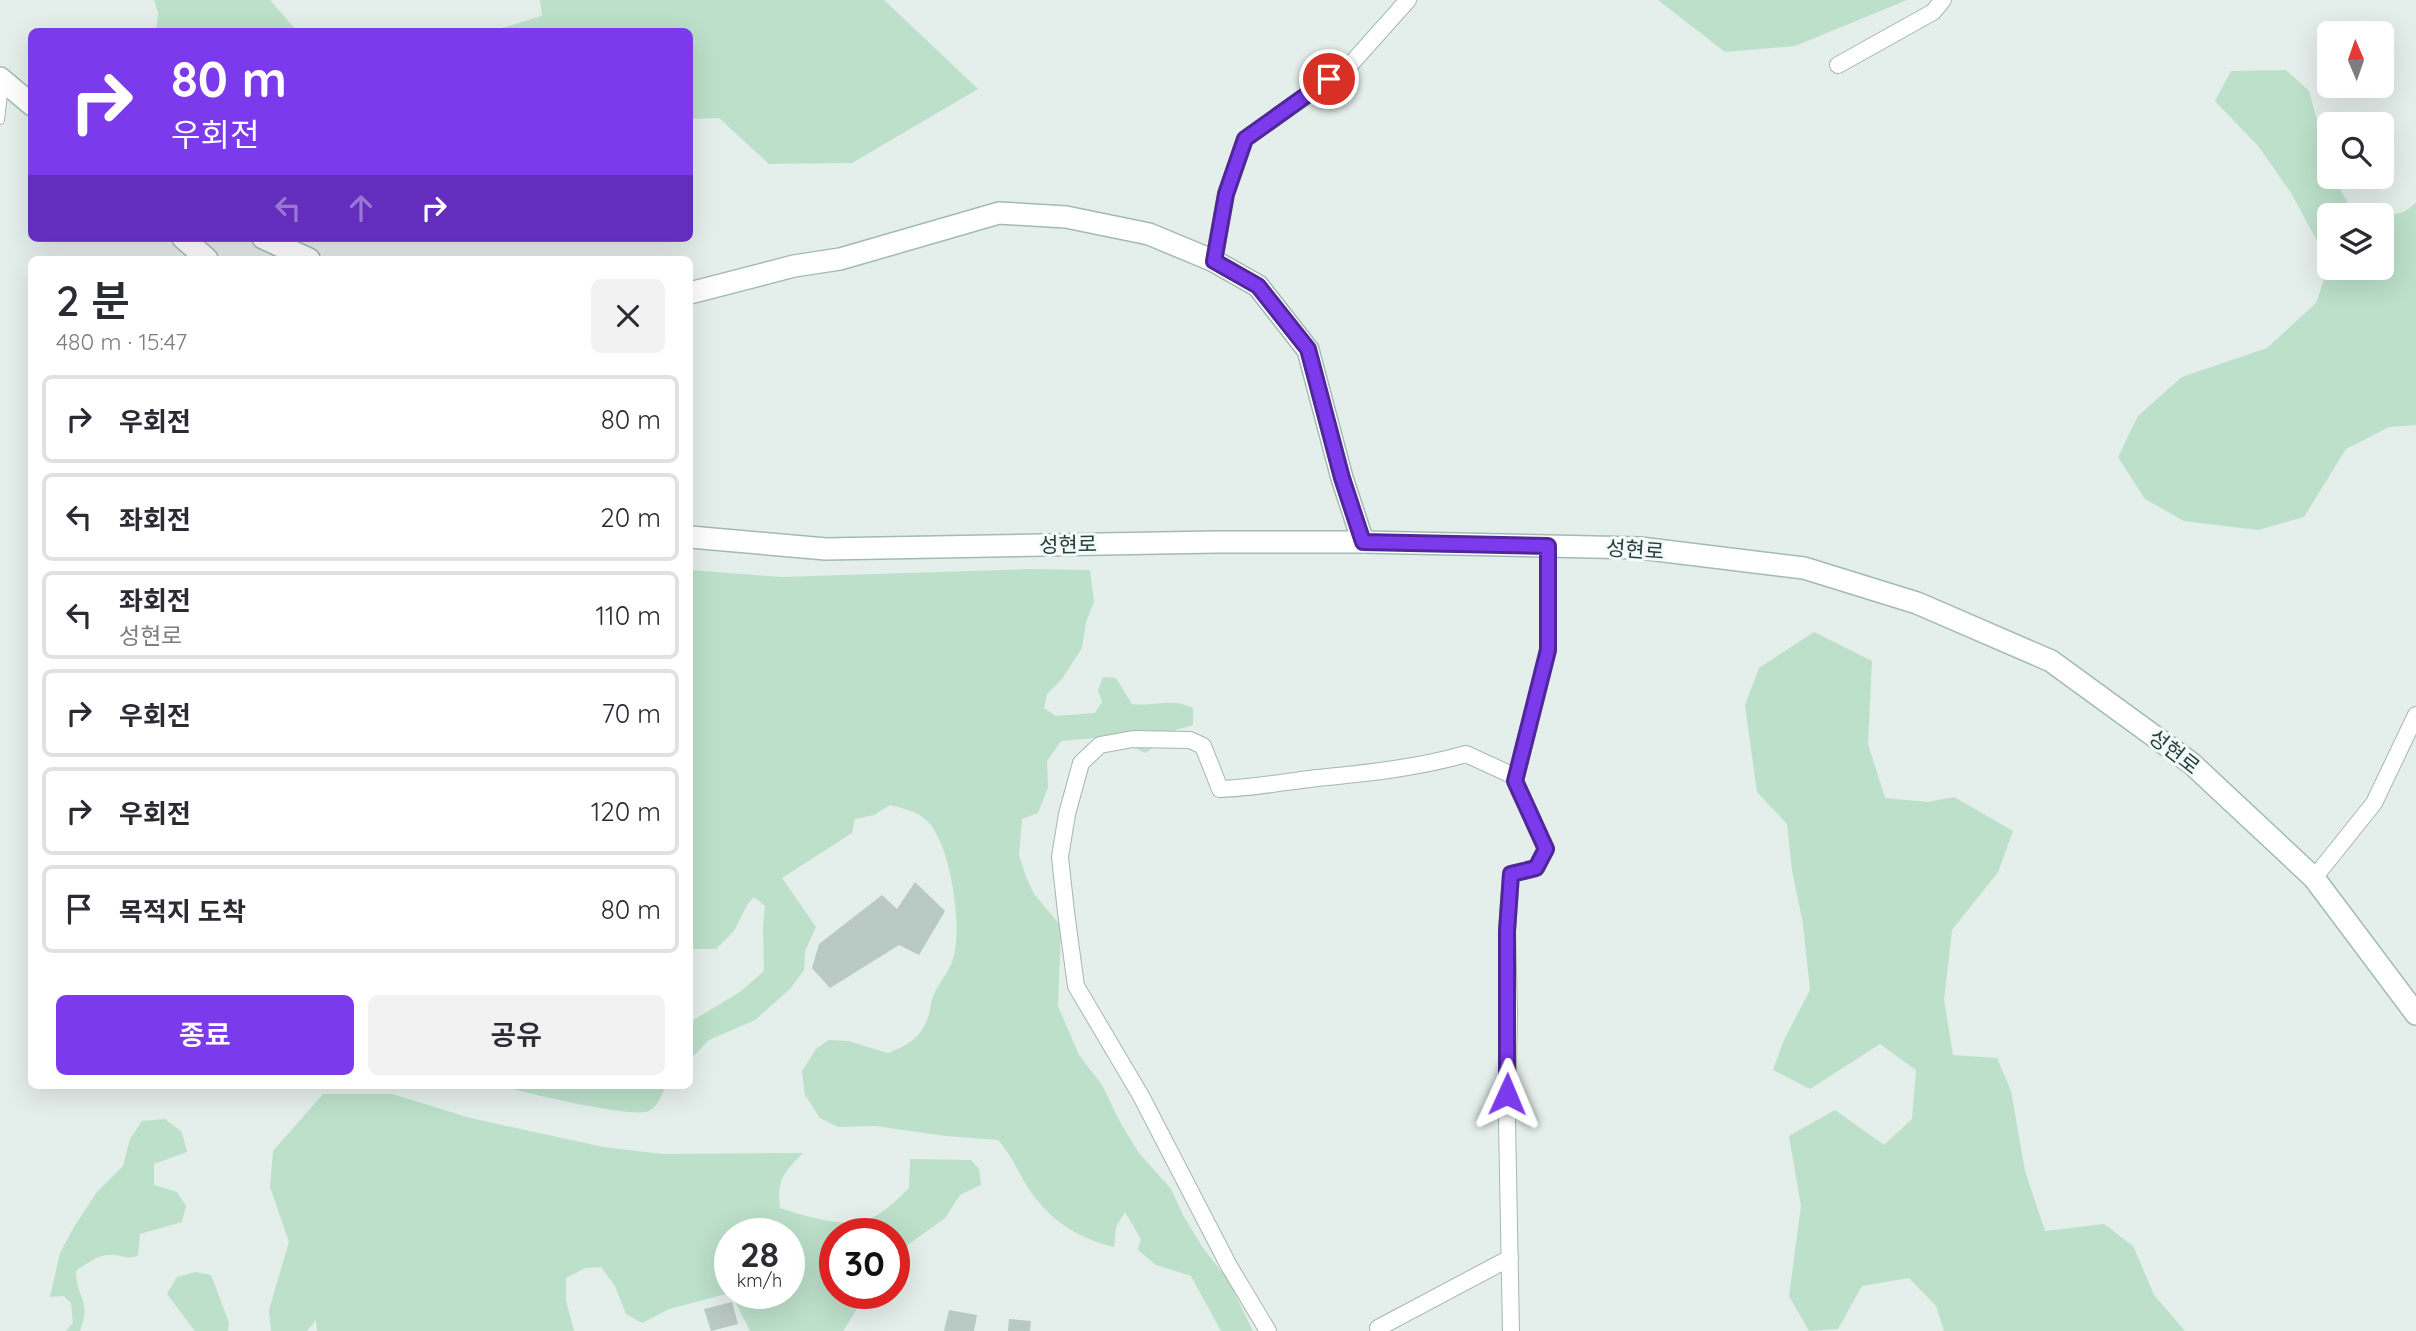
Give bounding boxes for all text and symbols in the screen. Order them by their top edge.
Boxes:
north arrow [2317,21,2394,98]
map controls [2317,21,2394,280]
text: 80 m [171,48,287,109]
pin [1299,49,1359,109]
icon: right [56,56,147,147]
icon: arrive [1310,60,1348,98]
button: search [2317,112,2394,189]
text: 우회전 [171,114,259,154]
icon: left [269,189,307,227]
icon: ahead [342,189,380,227]
icon: right [415,189,453,227]
button: layers [2317,203,2394,280]
text: 2 분 [56,274,130,327]
button: close [591,279,665,353]
text: 480 m · 15:47 [56,327,187,356]
icon: right [60,400,98,438]
text: 80 m [601,403,661,436]
text: 우회전 [119,405,191,438]
icon: left [60,498,98,536]
text: 20 m [600,501,661,534]
text: 좌회전 [119,503,191,536]
street label: 성현로 [1039,530,1097,558]
street label: 성현로 [1605,534,1665,564]
text: 좌회전 [119,584,191,617]
icon: left [60,596,98,634]
text: 110 m [595,599,661,632]
text: 성현로 [119,621,182,650]
icon: right [60,694,98,732]
text: 70 m [601,697,661,730]
text: 우회전 [119,699,191,732]
street label: 성현로 [2144,723,2205,779]
icon: right [60,792,98,830]
text: 120 m [591,795,661,828]
text: 우회전 [119,797,191,830]
icon: arrive [60,890,98,928]
text: 80 m [601,893,661,926]
text: 목적지 도착 [119,895,246,928]
button: 종료 [56,995,354,1075]
button: 공유 [368,995,665,1075]
position arrow [1470,1057,1544,1131]
speed limit sign: 30 [819,1218,910,1309]
text: 28 [740,1232,779,1276]
text: km/h [737,1269,782,1292]

